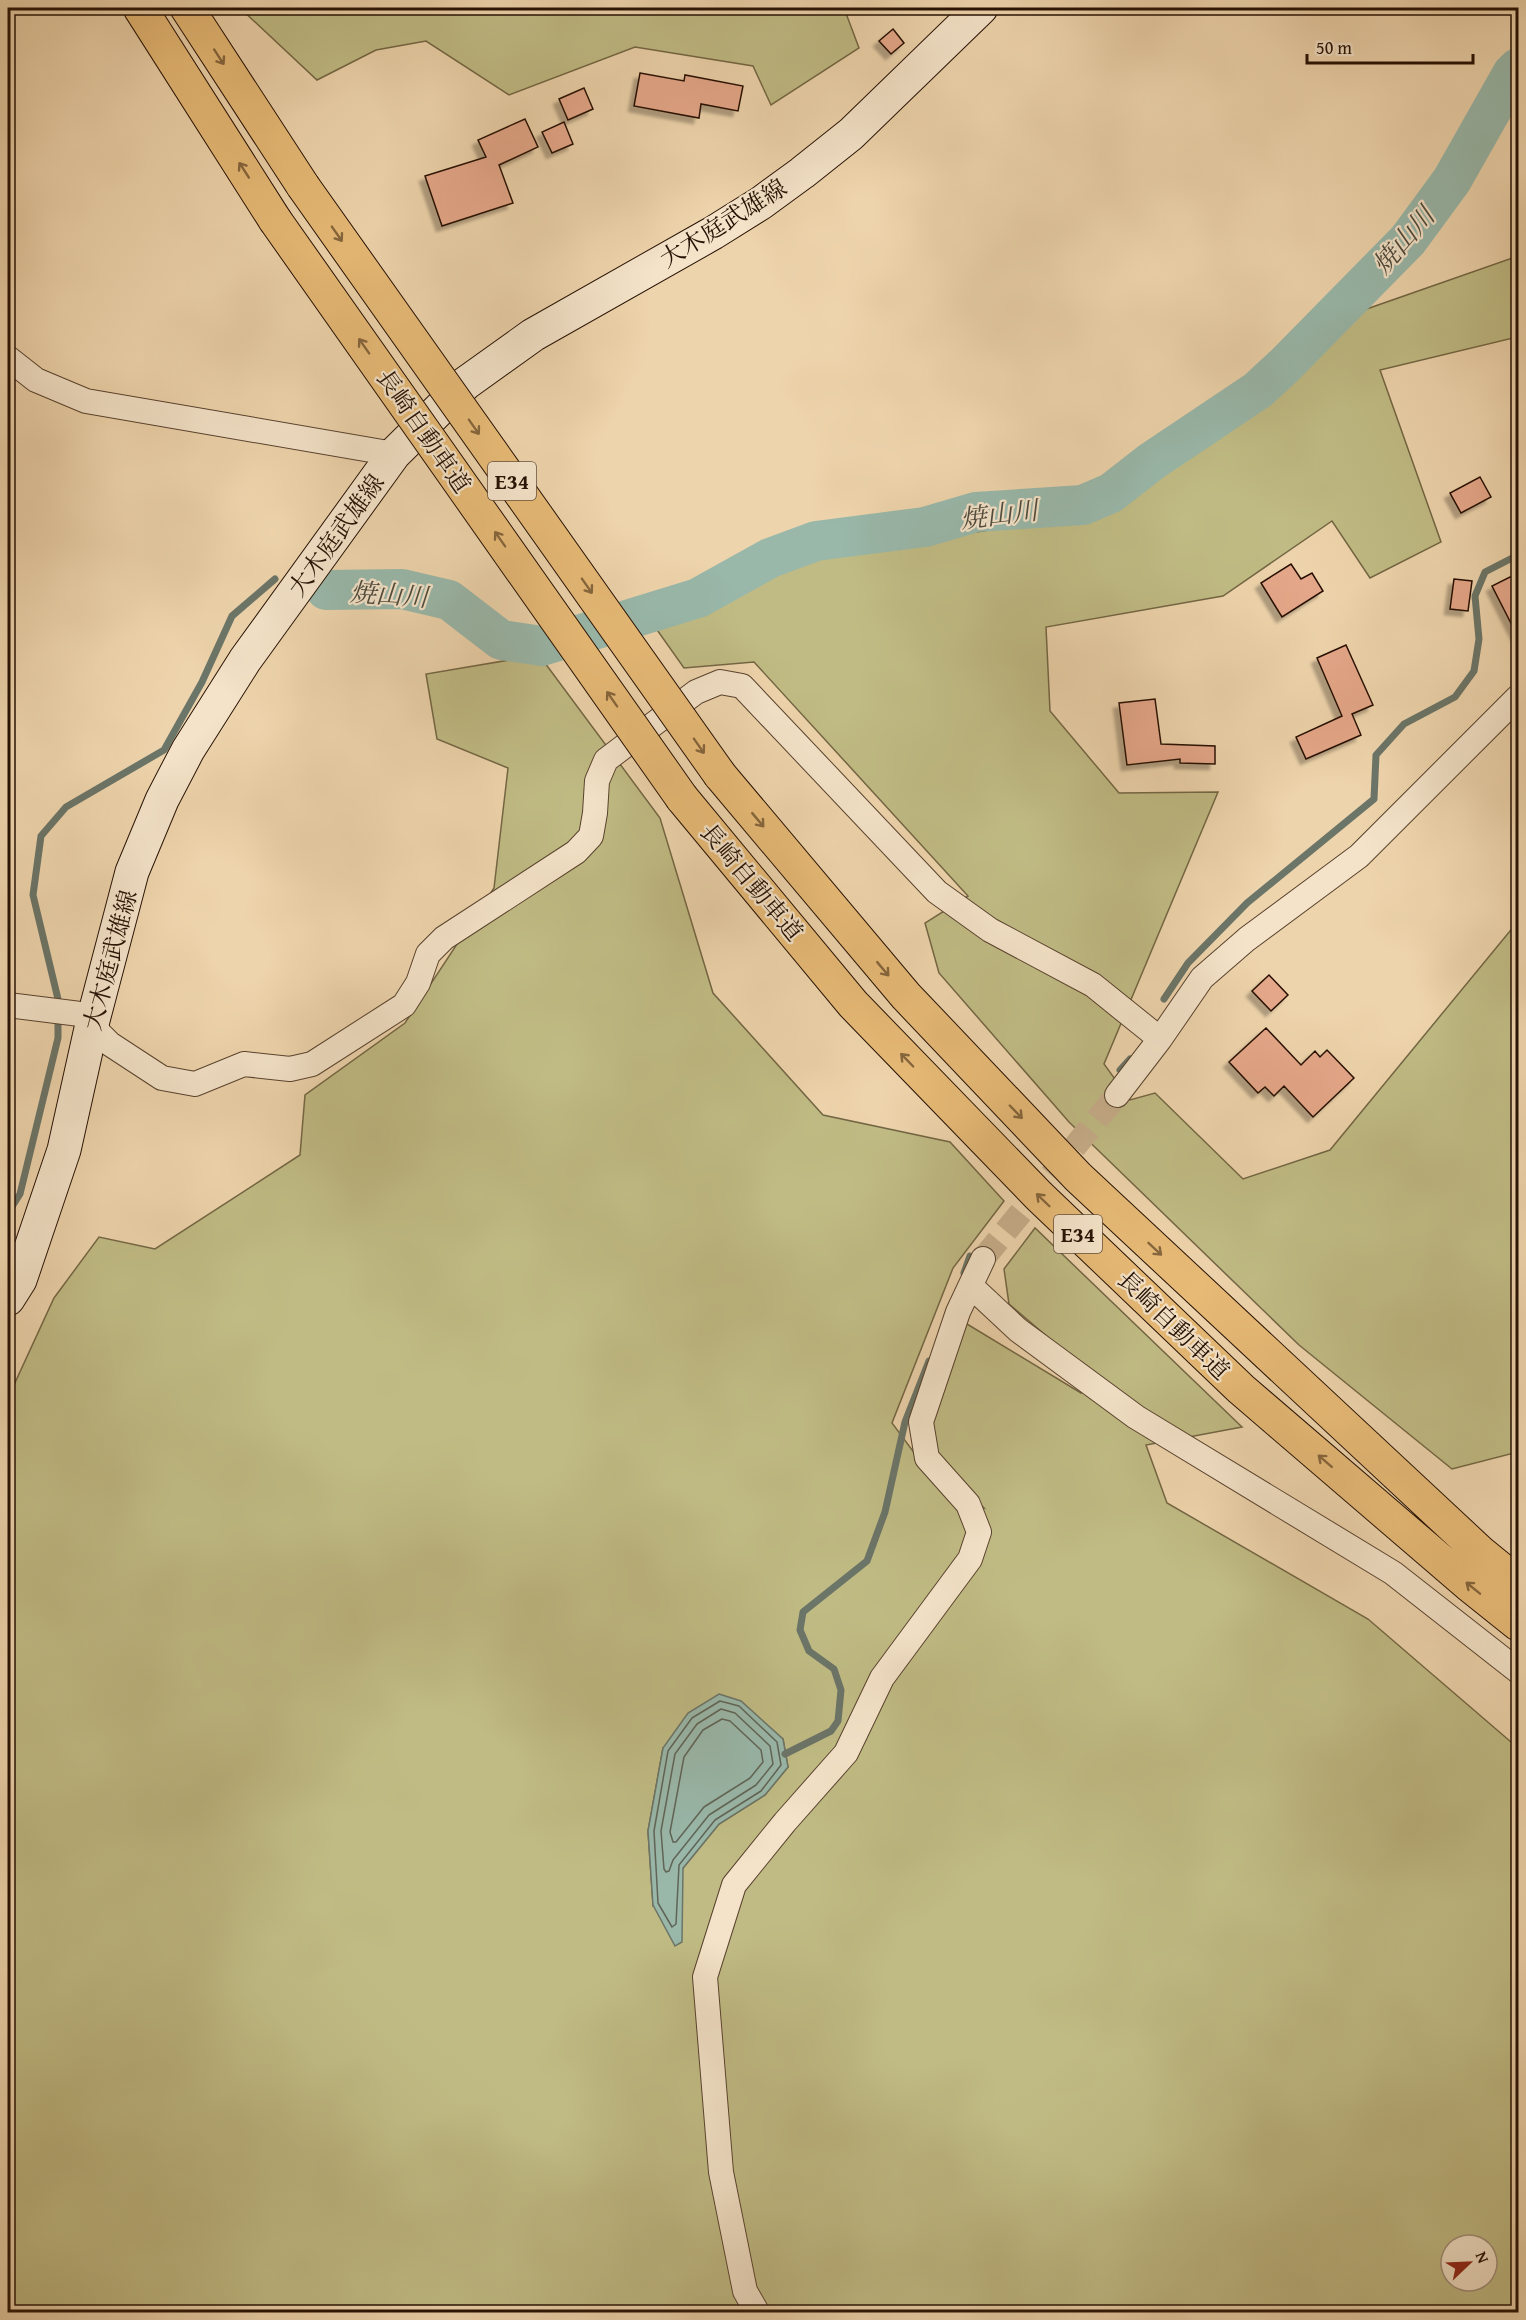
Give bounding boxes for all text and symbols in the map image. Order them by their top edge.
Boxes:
scale bar [1307,27,1474,65]
text: 50 m [1316,34,1352,61]
one-way arrow [212,48,225,65]
one-way arrow [238,163,250,179]
street label: 大木庭武雄線 [653,170,793,276]
water label: 焼山川 [1363,196,1445,282]
one-way arrow [331,226,343,242]
one-way arrow [358,338,370,354]
street label: 長崎自動車道 [368,362,480,500]
one-way arrow [468,419,480,435]
road number: E34 [488,462,536,500]
street label: 大木庭武雄線 [280,466,392,604]
water label: 焼山川 [958,490,1043,538]
one-way arrow [494,532,506,548]
water label: 焼山川 [349,572,432,616]
one-way arrow [581,578,593,594]
one-way arrow [606,691,618,708]
one-way arrow [693,737,706,753]
one-way arrow [751,812,765,827]
street label: 長崎自動車道 [692,816,812,948]
street label: 大木庭武雄線 [74,886,146,1034]
one-way arrow [876,961,890,976]
one-way arrow [901,1053,915,1068]
one-way arrow [1009,1104,1023,1119]
one-way arrow [1035,1193,1050,1207]
road number: E34 [1054,1215,1102,1253]
one-way arrow [1147,1241,1162,1256]
street label: 長崎自動車道 [1110,1262,1238,1388]
one-way arrow [1318,1454,1333,1468]
one-way arrow [1465,1581,1481,1594]
north arrow [1439,2233,1499,2293]
text: N [1470,2248,1496,2267]

